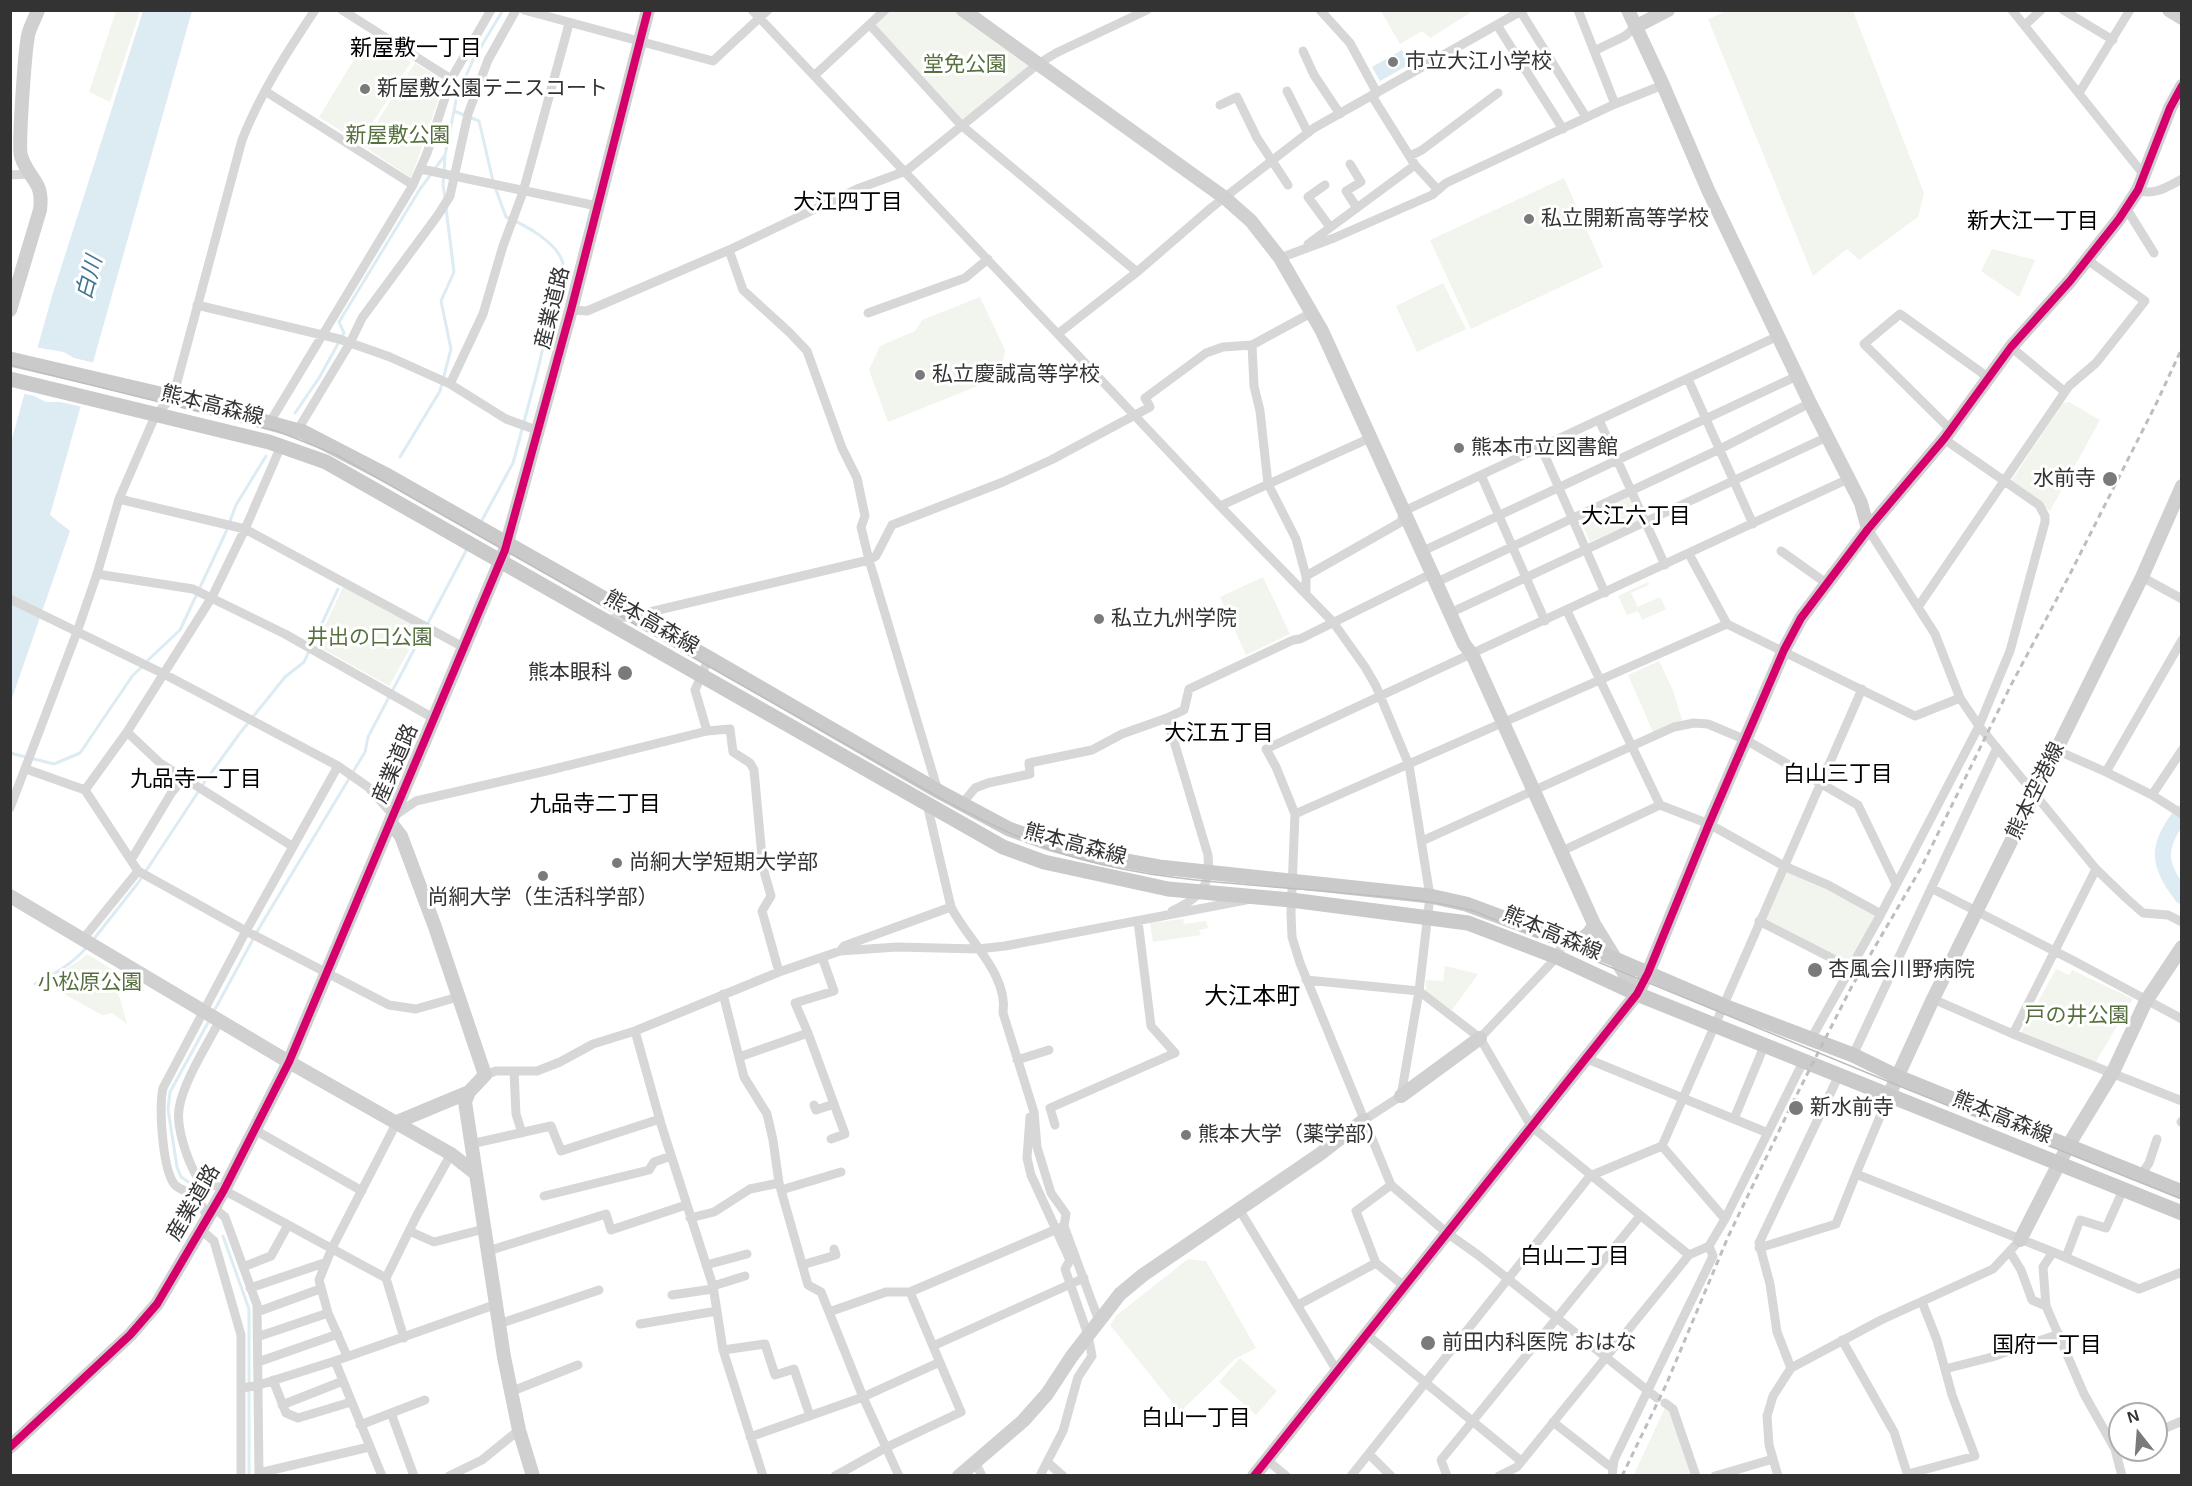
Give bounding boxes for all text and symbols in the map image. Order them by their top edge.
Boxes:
district label: 新屋敷一丁目 [350,36,482,62]
place label: 市立大江小学校 [1405,49,1552,75]
park label: 堂免公園 [923,52,1007,78]
marker: 市立大江小学校 [1386,55,1400,69]
place label: 新屋敷公園テニスコート [377,76,608,102]
marker: 新屋敷公園テニスコート [358,82,372,96]
park label: 新屋敷公園 [346,123,450,149]
district label: 大江四丁目 [793,190,903,216]
place label: 私立開新高等学校 [1541,206,1709,232]
district label: 新大江一丁目 [1967,209,2099,235]
marker: 私立開新高等学校 [1522,212,1536,226]
water label: 白川 [72,253,108,303]
street label: 産業道路 [531,264,575,352]
place label: 私立慶誠高等学校 [932,362,1100,388]
marker: 私立慶誠高等学校 [913,368,927,382]
street label: 熊本高森線 [158,381,266,431]
place label: 熊本市立図書館 [1471,435,1618,461]
marker: 熊本市立図書館 [1452,441,1466,455]
place label: 水前寺 [2033,466,2096,492]
marker: 水前寺 [2101,470,2119,488]
district label: 大江六丁目 [1581,504,1691,530]
street label: 熊本高森線 [599,586,703,660]
place label: 私立九州学院 [1111,606,1237,632]
marker: 私立九州学院 [1092,612,1106,626]
park label: 井出の口公園 [307,625,433,651]
place label: 熊本眼科 [528,660,612,686]
marker: 熊本眼科 [616,664,634,682]
street label: 産業道路 [368,720,424,808]
district label: 大江五丁目 [1164,721,1274,747]
street label: 熊本空港線 [2002,738,2070,844]
district label: 白山三丁目 [1783,762,1893,788]
district label: 九品寺一丁目 [130,767,262,793]
district label: 九品寺二丁目 [529,792,661,818]
street label: 熊本高森線 [1021,819,1129,871]
place label: 尚絅大学短期大学部 [629,850,818,876]
marker: 尚絅大学短期大学部 [610,856,624,870]
marker: 尚絅大学（生活科学部） [536,869,550,883]
place label: 尚絅大学（生活科学部） [428,885,658,911]
street label: 熊本高森線 [1499,902,1605,966]
place label: 杏風会川野病院 [1828,957,1975,983]
marker: 杏風会川野病院 [1806,961,1824,979]
park label: 小松原公園 [38,970,142,996]
district label: 大江本町 [1204,983,1300,1011]
park label: 戸の井公園 [2025,1003,2129,1029]
street label: 熊本高森線 [1949,1087,2055,1149]
place label: 新水前寺 [1810,1095,1894,1121]
marker: 新水前寺 [1787,1099,1805,1117]
place label: 熊本大学（薬学部） [1198,1122,1387,1148]
marker: 熊本大学（薬学部） [1179,1128,1193,1142]
street label: 産業道路 [162,1160,226,1246]
district label: 白山二丁目 [1520,1244,1630,1270]
place label: 前田内科医院 おはな [1442,1330,1637,1356]
district label: 国府一丁目 [1992,1333,2102,1359]
marker: 前田内科医院 おはな [1419,1334,1437,1352]
north arrow [2108,1402,2168,1462]
district label: 白山一丁目 [1141,1406,1251,1432]
text: N [2125,1406,2141,1426]

